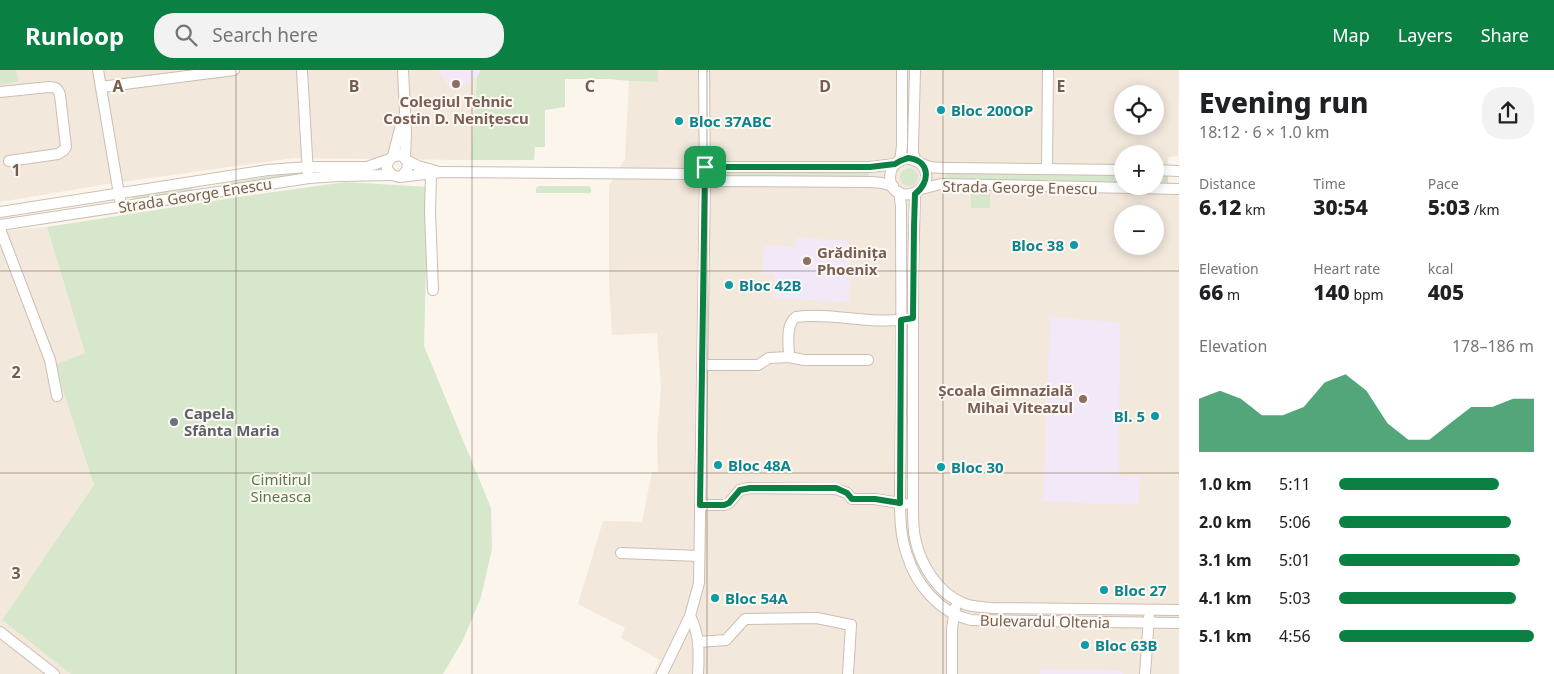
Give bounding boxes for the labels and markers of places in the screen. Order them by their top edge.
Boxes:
marker: Colegiul Tehnic Costin D. Nenițescu [450,78,462,90]
place label: Colegiul Tehnic Costin D. Nenițescu [383,91,529,128]
place label: Bloc 200OP [951,100,1033,120]
marker: Bloc 200OP [935,104,947,116]
place label: Bloc 37ABC [689,111,772,131]
marker: Bloc 37ABC [673,115,685,127]
pin [684,146,726,188]
place label: Bloc 38 [1011,235,1064,255]
marker: Bloc 38 [1068,239,1080,251]
place label: Grădinița Phoenix [817,242,887,279]
marker: Grădinița Phoenix [801,255,813,267]
place label: Bloc 42B [739,275,802,295]
marker: Bloc 42B [723,279,735,291]
place label: Școala Gimnazială Mihai Viteazul [938,380,1073,417]
marker: Școala Gimnazială Mihai Viteazul [1077,393,1089,405]
place label: Capela Sfânta Maria [184,403,280,440]
place label: Bl. 5 [1114,406,1145,426]
marker: Bl. 5 [1149,410,1161,422]
marker: Capela Sfânta Maria [168,416,180,428]
place label: Bloc 48A [728,455,792,475]
place label: Bloc 30 [951,457,1004,477]
marker: Bloc 48A [712,459,724,471]
marker: Bloc 30 [935,461,947,473]
place label: Bloc 27 [1114,580,1167,600]
marker: Bloc 27 [1098,584,1110,596]
place label: Bloc 54A [725,588,789,608]
marker: Bloc 54A [709,592,721,604]
place label: Bloc 63B [1095,635,1158,655]
marker: Bloc 63B [1079,639,1091,651]

